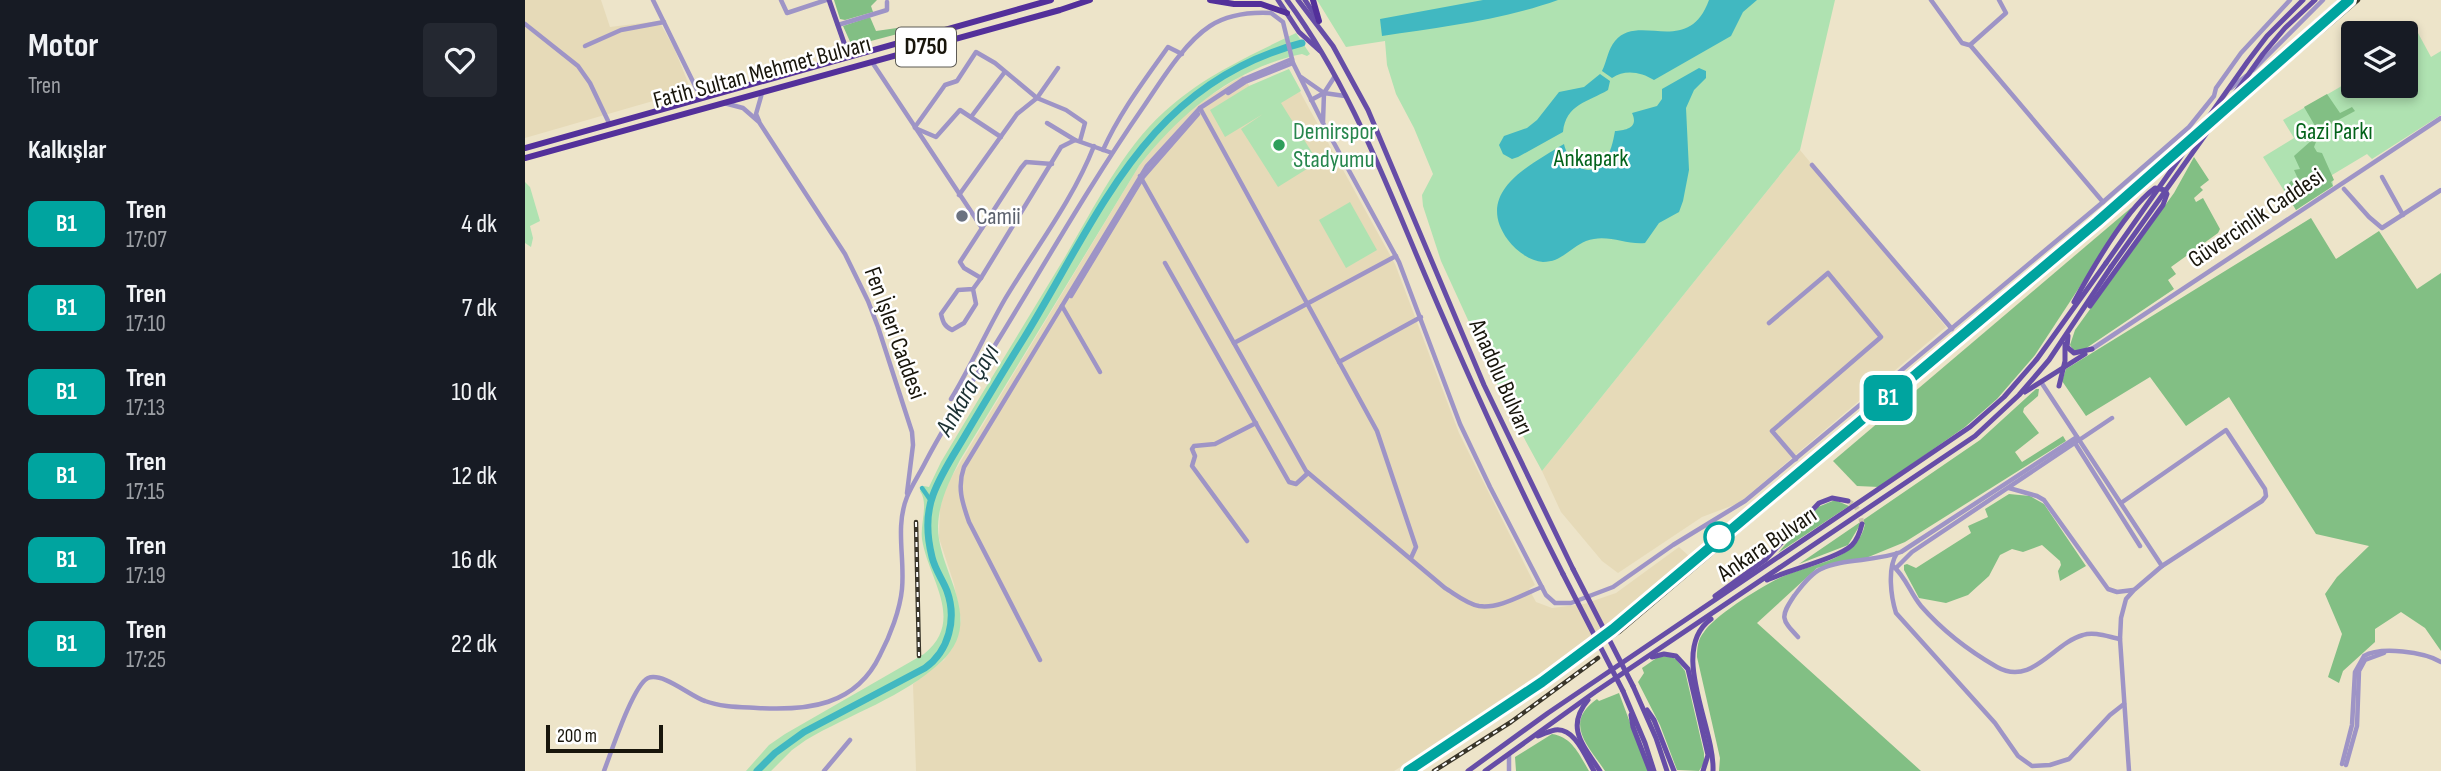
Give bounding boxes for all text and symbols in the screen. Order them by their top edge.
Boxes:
map controls [2341,21,2418,98]
button: layers [2341,21,2418,98]
button: heart [423,23,497,97]
text: Motor [28,26,99,66]
road number: D750 [896,28,956,66]
street label: Fatih Sultan Mehmet Bulvarı [650,29,874,115]
text: Tren [28,72,61,100]
place label: Demirspor Stadyumu [1293,117,1376,174]
park label: Gazi Parkı [2295,117,2373,146]
text: Kalkışlar [28,135,107,166]
marker: Demirspor Stadyumu [1271,137,1287,153]
park label: Ankapark [1553,144,1628,173]
street label: Güvercinlik Caddesi [2183,162,2329,274]
text: Tren [126,195,166,226]
place label: Camii [976,202,1021,231]
marker: Camii [954,208,970,224]
text: B1 [56,209,77,238]
text: 4 dk [461,209,497,240]
text: 17:07 [126,226,167,254]
street label: Fen İşleri Caddesi [858,263,932,403]
text: Tren [126,279,166,310]
text: B1 [56,293,77,322]
text: 7 dk [462,293,497,324]
text: 17:10 [126,310,166,338]
street label: Anadolu Bulvarı [1462,314,1539,439]
water label: Ankara Çayı [929,338,1007,442]
text: Tren [126,363,166,394]
line badge: B1 [1857,375,1919,421]
text: B1 [56,377,77,406]
text: 10 dk [451,377,497,408]
text: B1 [1878,383,1898,412]
text: 17:13 [126,394,165,422]
text: Tren [126,447,166,478]
text: B1 [56,461,77,490]
text: 12 dk [452,461,497,492]
text: 17:15 [126,478,165,506]
street label: Ankara Bulvarı [1711,500,1822,588]
unlabelled marker [1704,522,1734,552]
text: Tren [126,531,166,562]
text: B1 [56,545,77,574]
text: 16 dk [452,545,497,576]
text: 17:19 [126,562,166,590]
text: Tren [126,615,166,646]
text: B1 [56,629,77,658]
text: 22 dk [451,629,497,660]
text: 17:25 [126,646,166,674]
scale bar [546,722,663,754]
text: 200 m [557,725,597,748]

